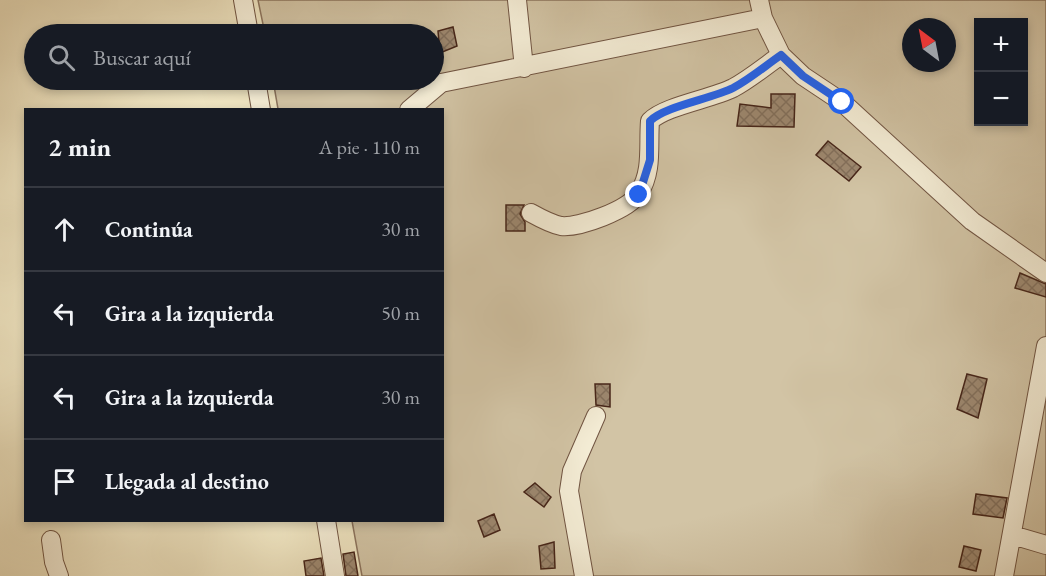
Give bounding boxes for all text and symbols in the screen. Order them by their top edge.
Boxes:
north arrow [902,18,956,72]
map controls [974,18,1028,126]
button: + [974,18,1028,72]
search box [24,24,444,90]
icon: search [45,41,78,74]
text: Buscar aquí [93,43,191,72]
button: − [974,72,1028,126]
route start [828,88,854,114]
text: 2 min [48,130,111,164]
text: A pie · 110 m [319,134,420,160]
route end [625,181,651,207]
icon: ahead [48,213,81,246]
text: Continúa [105,215,193,244]
text: 30 m [381,216,420,242]
icon: left [48,297,81,330]
text: Gira a la izquierda [105,299,274,328]
text: 50 m [381,300,420,326]
icon: left [48,381,81,414]
text: Gira a la izquierda [105,383,274,412]
text: 30 m [381,384,420,410]
icon: arrive [48,465,81,498]
text: Llegada al destino [105,467,269,496]

